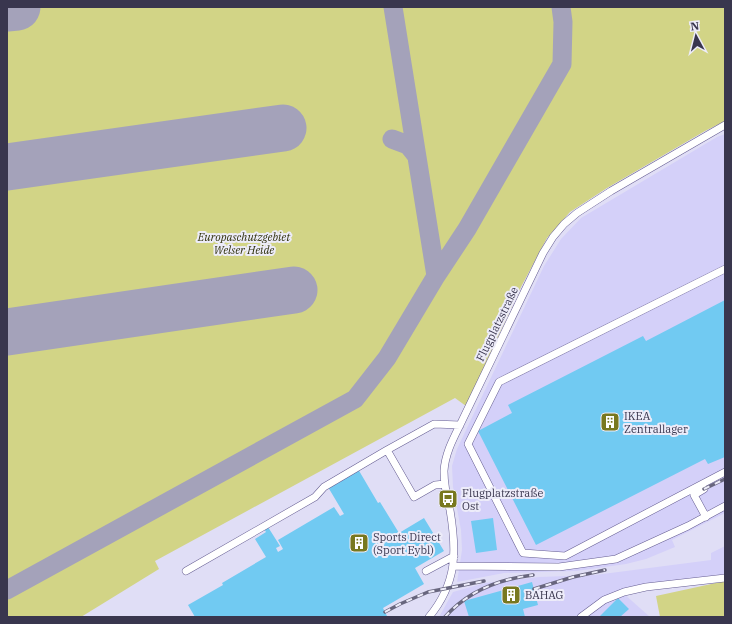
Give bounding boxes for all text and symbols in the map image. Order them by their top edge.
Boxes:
north arrow [676,16,716,56]
text: N [690,19,700,34]
park label: Europaschutzgebiet Welser Heide [197,230,291,257]
street label: Flugplatzstraße [473,284,521,364]
place label: IKEA Zentrallager [624,409,688,436]
building icon: IKEA Zentrallager [599,411,621,433]
place label: Flugplatzstraße Ost [462,486,543,513]
bus stop icon: Flugplatzstraße Ost [437,488,459,510]
place label: Sports Direct (Sport Eybl) [373,530,441,557]
building icon: Sports Direct (Sport Eybl) [348,532,370,554]
building icon: BAHAG [500,584,522,606]
place label: BAHAG [525,588,564,602]

